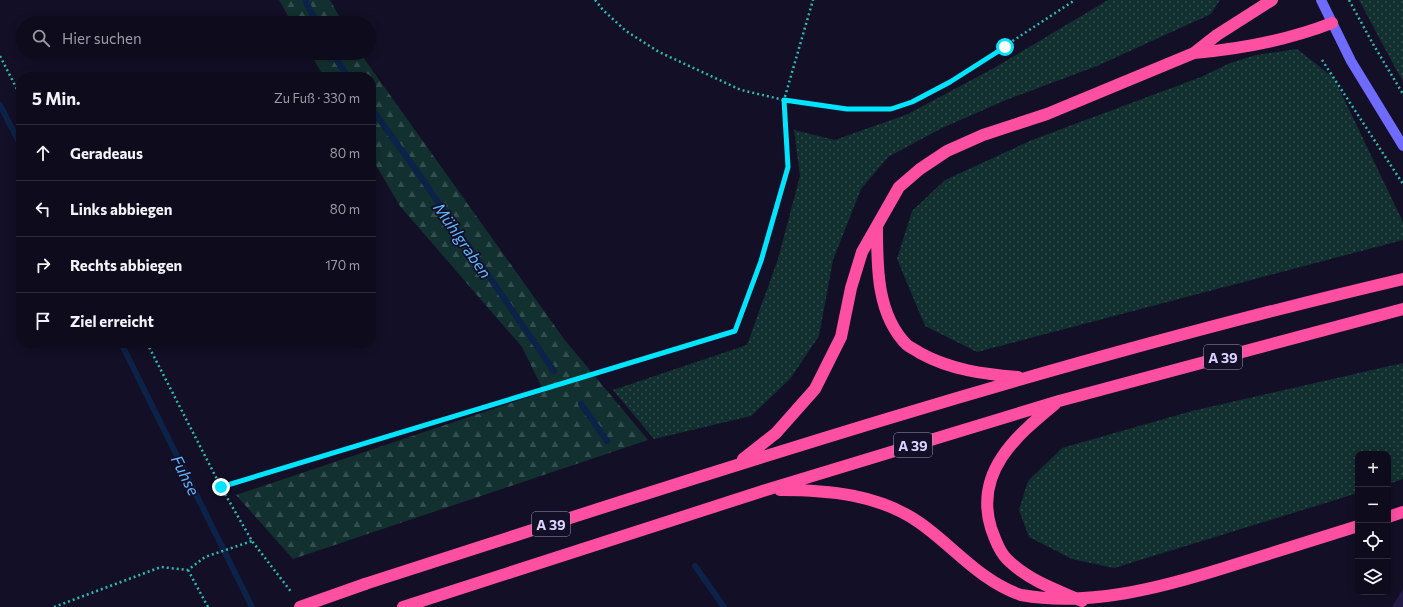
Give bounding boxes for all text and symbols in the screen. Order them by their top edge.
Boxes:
search box [16,16,376,60]
icon: search [30,27,52,49]
text: Hier suchen [62,29,142,47]
route start [996,38,1014,56]
text: 5 Min. [32,88,81,109]
text: Zu Fuß · 330 m [274,90,360,106]
icon: ahead [32,142,54,164]
text: Geradeaus [70,144,143,162]
text: 80 m [330,145,360,161]
icon: left [32,198,54,220]
water label: Mühlgraben [430,199,496,281]
text: Links abbiegen [70,200,172,218]
text: 80 m [330,201,360,217]
icon: right [32,254,54,276]
text: Rechts abbiegen [70,256,182,274]
text: 170 m [325,257,360,273]
icon: arrive [32,310,54,332]
text: Ziel erreicht [70,312,154,330]
road number: A 39 [1204,345,1242,369]
road number: A 39 [894,433,932,457]
map controls [1355,451,1391,595]
button: + [1355,451,1391,487]
water label: Fuhse [168,452,204,499]
route end [212,478,230,496]
button: − [1355,487,1391,523]
road number: A 39 [532,512,570,536]
button: locate [1355,523,1391,559]
button: layers [1355,559,1391,595]

